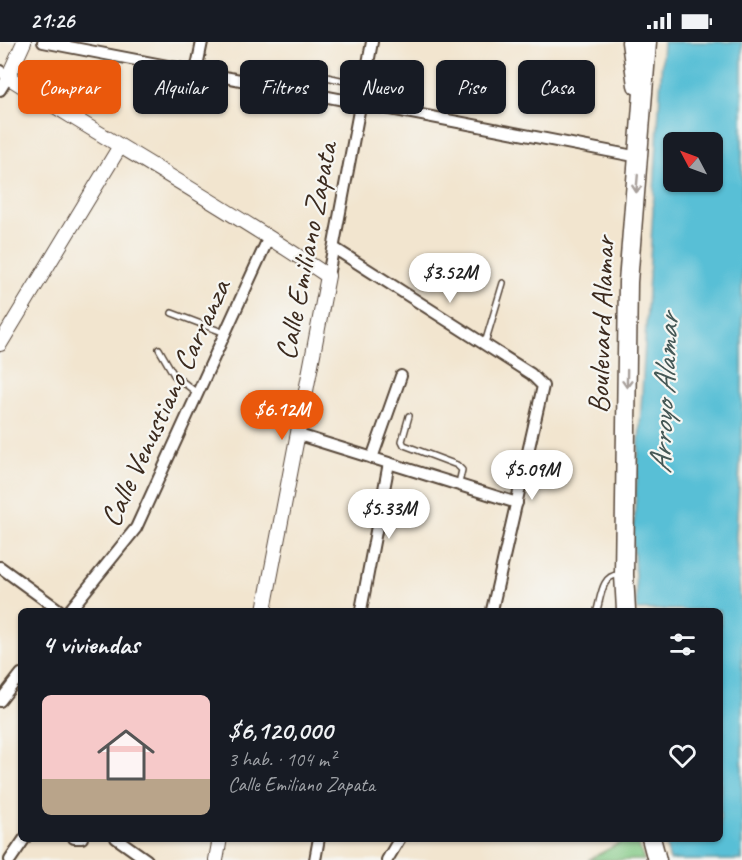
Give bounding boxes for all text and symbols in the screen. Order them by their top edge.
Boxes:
text: 21:26 [30,7,74,35]
chip: Comprar [18,60,121,114]
chip: Alquilar [133,60,228,114]
chip: Filtros [240,60,328,114]
chip: Nuevo [340,60,424,114]
chip: Piso [436,60,506,114]
chip: Casa [518,60,595,114]
north arrow [663,132,723,192]
map controls [663,132,723,192]
street label: Calle Emiliano Zapata [266,136,346,363]
one-way arrow [631,174,642,194]
street label: Boulevard Alamar [579,233,623,414]
pin: $3.52M [401,253,499,304]
text: $3.52M [423,260,477,285]
street label: Calle Venustiano Carranza [91,272,240,533]
water label: Arroyo Alamar [639,308,689,475]
one-way arrow [621,368,633,388]
pin: $6.12M [233,390,331,441]
text: $6.12M [255,397,309,422]
pin: $5.09M [483,450,581,501]
text: $5.09M [505,457,559,482]
pin: $5.33M [340,489,438,540]
text: $5.33M [362,496,416,521]
text: 4 viviendas [42,628,139,661]
icon: filters [666,628,699,661]
text: $6,120,000 [228,714,332,747]
icon: home [90,719,162,791]
icon: heart [666,739,699,772]
text: 3 hab. · 104 m² [228,747,335,772]
text: Calle Emiliano Zapata [228,772,375,797]

